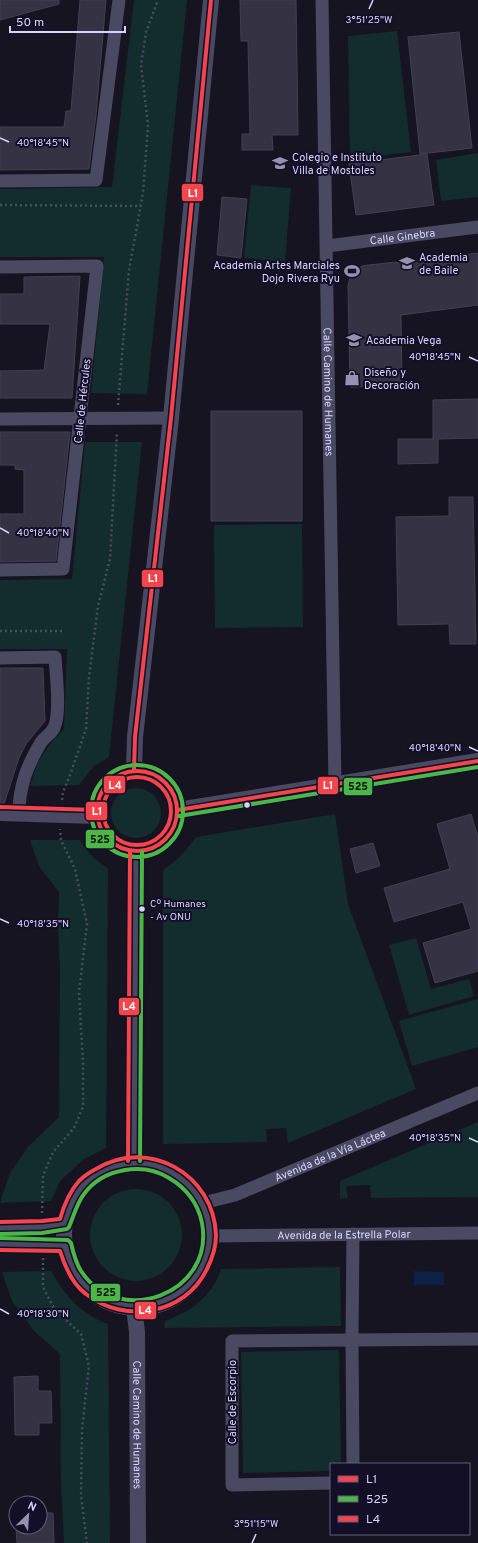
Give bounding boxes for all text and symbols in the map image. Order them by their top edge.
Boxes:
scale bar [10,8,125,34]
text: 3°51'25"W [346,14,392,27]
text: 50 m [16,15,44,31]
text: 40°18'45"N [17,137,69,150]
place label: Colegio e Instituto Villa de Mostoles [292,151,382,178]
school or university icon: Colegio e Instituto Villa de Mostoles [271,154,289,172]
line badge: L1 [181,183,204,202]
text: L1 [188,187,198,201]
street label: Calle Ginebra [369,226,436,249]
place label: Academia de Baile [419,251,468,278]
school or university icon: Academia de Baile [398,254,416,272]
place label: Academia Artes Marciales Dojo Rivera Ryu [213,259,340,286]
sports icon: Academia Artes Marciales Dojo Rivera Ryu [343,262,361,280]
street label: Calle Camino de Humanes [319,327,336,456]
school or university icon: Academia Vega [345,331,363,349]
place label: Academia Vega [366,334,441,348]
text: 40°18'45"N [409,351,461,364]
street label: Calle de Hércules [72,358,94,444]
place label: Diseño y Decoración [364,366,420,393]
shop icon: Diseño y Decoración [343,369,361,387]
text: 40°18'40"N [17,527,69,540]
line badge: L1 [141,569,164,588]
text: L1 [148,572,158,586]
text: 40°18'40"N [409,742,461,755]
line badge: L4 [103,775,126,794]
line badge: L1 [317,776,339,795]
line badge: 525 [343,777,373,796]
text: L4 [108,779,122,793]
text: L1 [323,779,333,793]
text: 525 [348,780,368,794]
unlabelled marker [242,800,252,810]
line badge: L1 [85,801,108,821]
text: L1 [92,805,102,819]
line badge: 525 [85,829,115,849]
text: 525 [90,833,110,847]
place label: Cº Humanes - Av ONU [150,898,206,924]
marker: Cº Humanes - Av ONU [137,904,147,914]
text: 40°18'35"N [17,918,69,931]
line badge: L4 [118,997,140,1016]
text: L4 [122,1000,136,1014]
street label: Avenida de la Vía Láctea [273,1126,388,1186]
text: 40°18'35"N [409,1132,461,1145]
street label: Avenida de la Estrella Polar [277,1228,412,1243]
line badge: 525 [90,1283,121,1302]
text: 525 [96,1286,116,1300]
line badge: L4 [134,1301,157,1320]
text: L4 [138,1304,152,1318]
text: 40°18'30"N [17,1308,69,1321]
street label: Calle Camino de Humanes [129,1360,144,1489]
street label: Calle de Escorpio [226,1360,240,1444]
legend [330,1463,470,1535]
text: L1 [366,1472,377,1488]
text: 525 [366,1492,388,1508]
north arrow [8,1495,48,1535]
text: N [25,1499,38,1515]
text: L4 [366,1512,380,1528]
text: 3°51'15"W [234,1518,278,1531]

